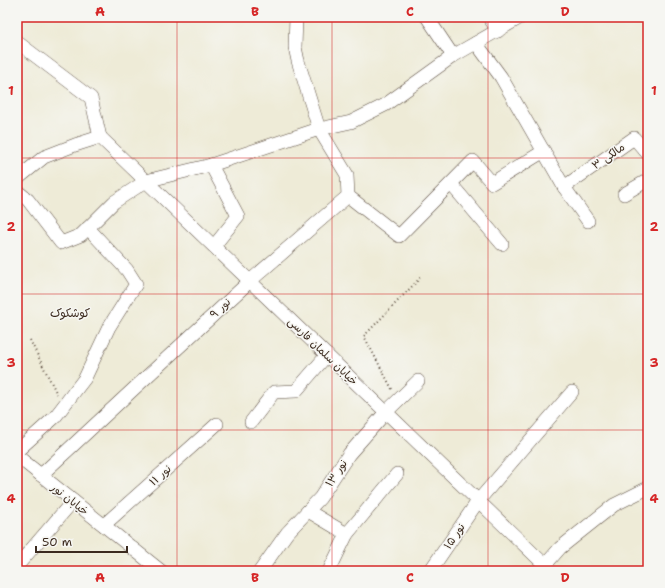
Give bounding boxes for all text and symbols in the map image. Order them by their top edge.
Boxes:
text: A [95,3,105,20]
text: B [251,3,259,20]
text: C [406,3,414,20]
text: D [560,3,570,20]
text: 1 [8,82,14,99]
text: 1 [651,82,657,99]
street label: مالکی ۳ [589,140,628,173]
text: 2 [6,218,16,235]
text: 2 [649,218,659,235]
street label: نور ۹ [207,295,234,322]
district label: کوشکوک [50,305,90,321]
street label: خیابان سلمان فارسی [284,314,361,389]
text: 3 [6,354,16,371]
text: 3 [649,354,659,371]
street label: نور ۱۳ [322,457,351,490]
street label: نور ۱۱ [146,462,174,489]
street label: خیابان نور [47,479,92,519]
text: 4 [6,490,16,507]
text: 4 [649,490,659,507]
street label: نور ۱۵ [440,520,468,552]
scale bar [36,528,127,554]
text: 50 m [42,534,72,550]
text: A [95,569,105,586]
text: B [251,569,259,586]
text: C [406,569,414,586]
text: D [560,569,570,586]

